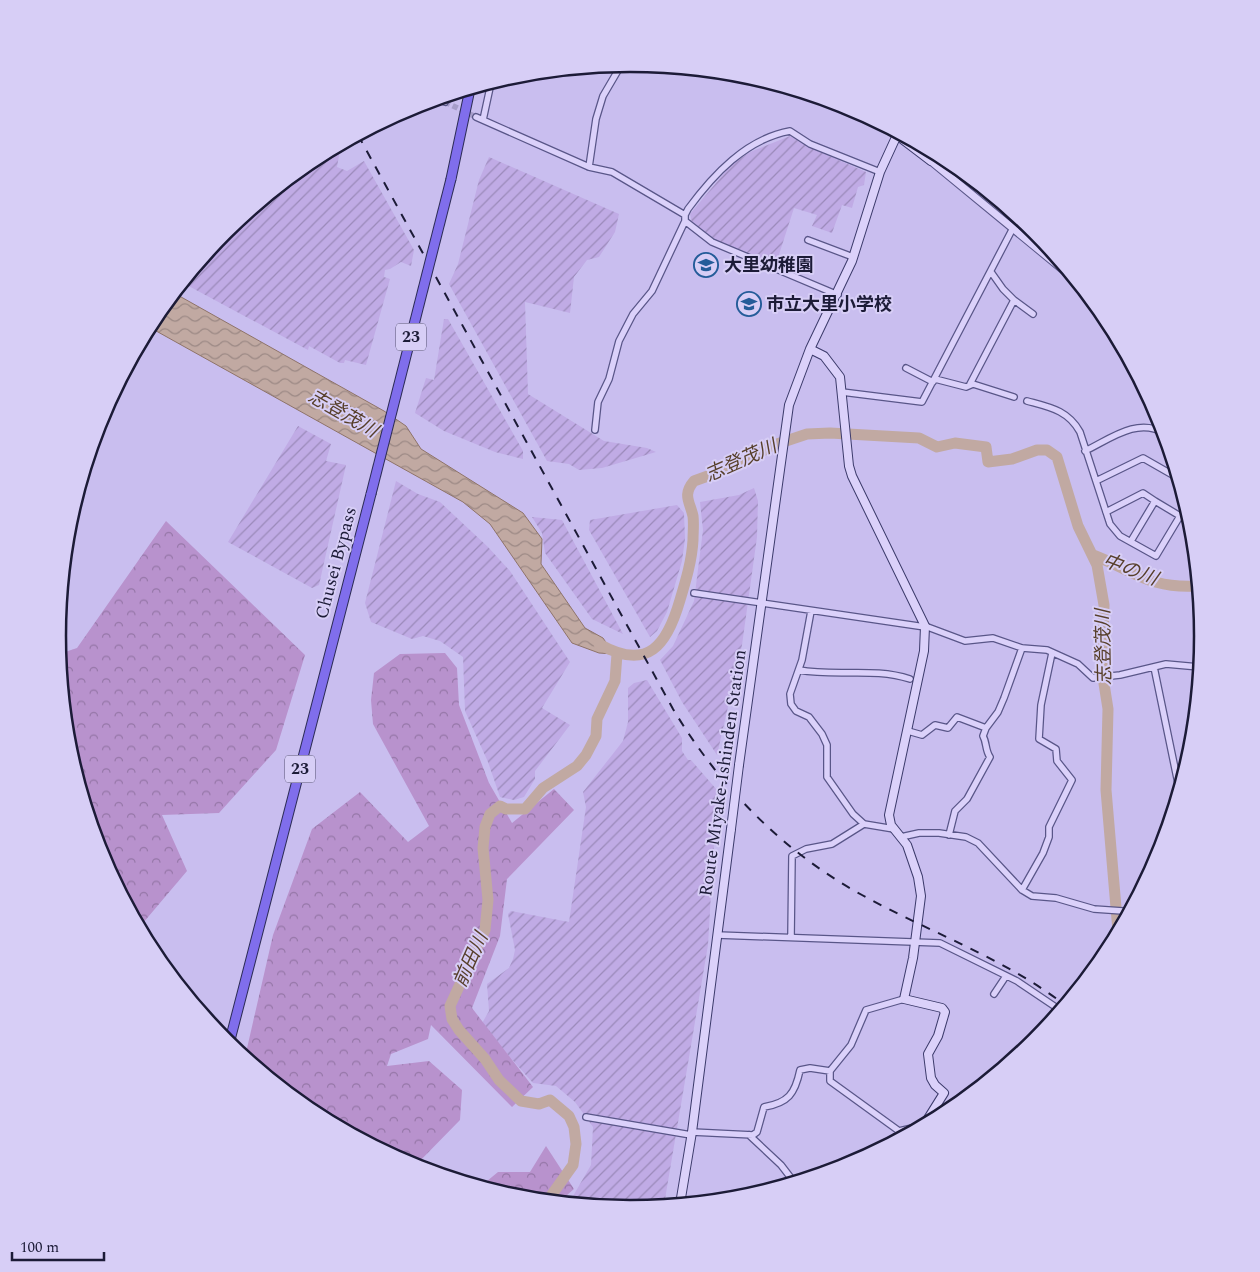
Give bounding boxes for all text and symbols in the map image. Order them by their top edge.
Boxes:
school or university icon: 大里幼稚園 [693,252,719,278]
place label: 大里幼稚園 [724,252,814,279]
school or university icon: 市立大里小学校 [736,291,762,317]
place label: 市立大里小学校 [766,291,892,318]
road number: 23 [396,324,426,351]
water label: 志登茂川 [303,382,385,447]
water label: 志登茂川 [700,431,783,490]
street label: Chusei Bypass [308,504,364,622]
water label: 中の川 [1098,546,1164,594]
water label: 志登茂川 [1089,607,1119,685]
street label: Route Miyake-Ishinden Station [692,648,754,898]
road number: 23 [285,756,315,782]
water label: 前田川 [446,926,497,992]
scale bar [12,1230,105,1262]
text: 100 m [20,1236,59,1259]

